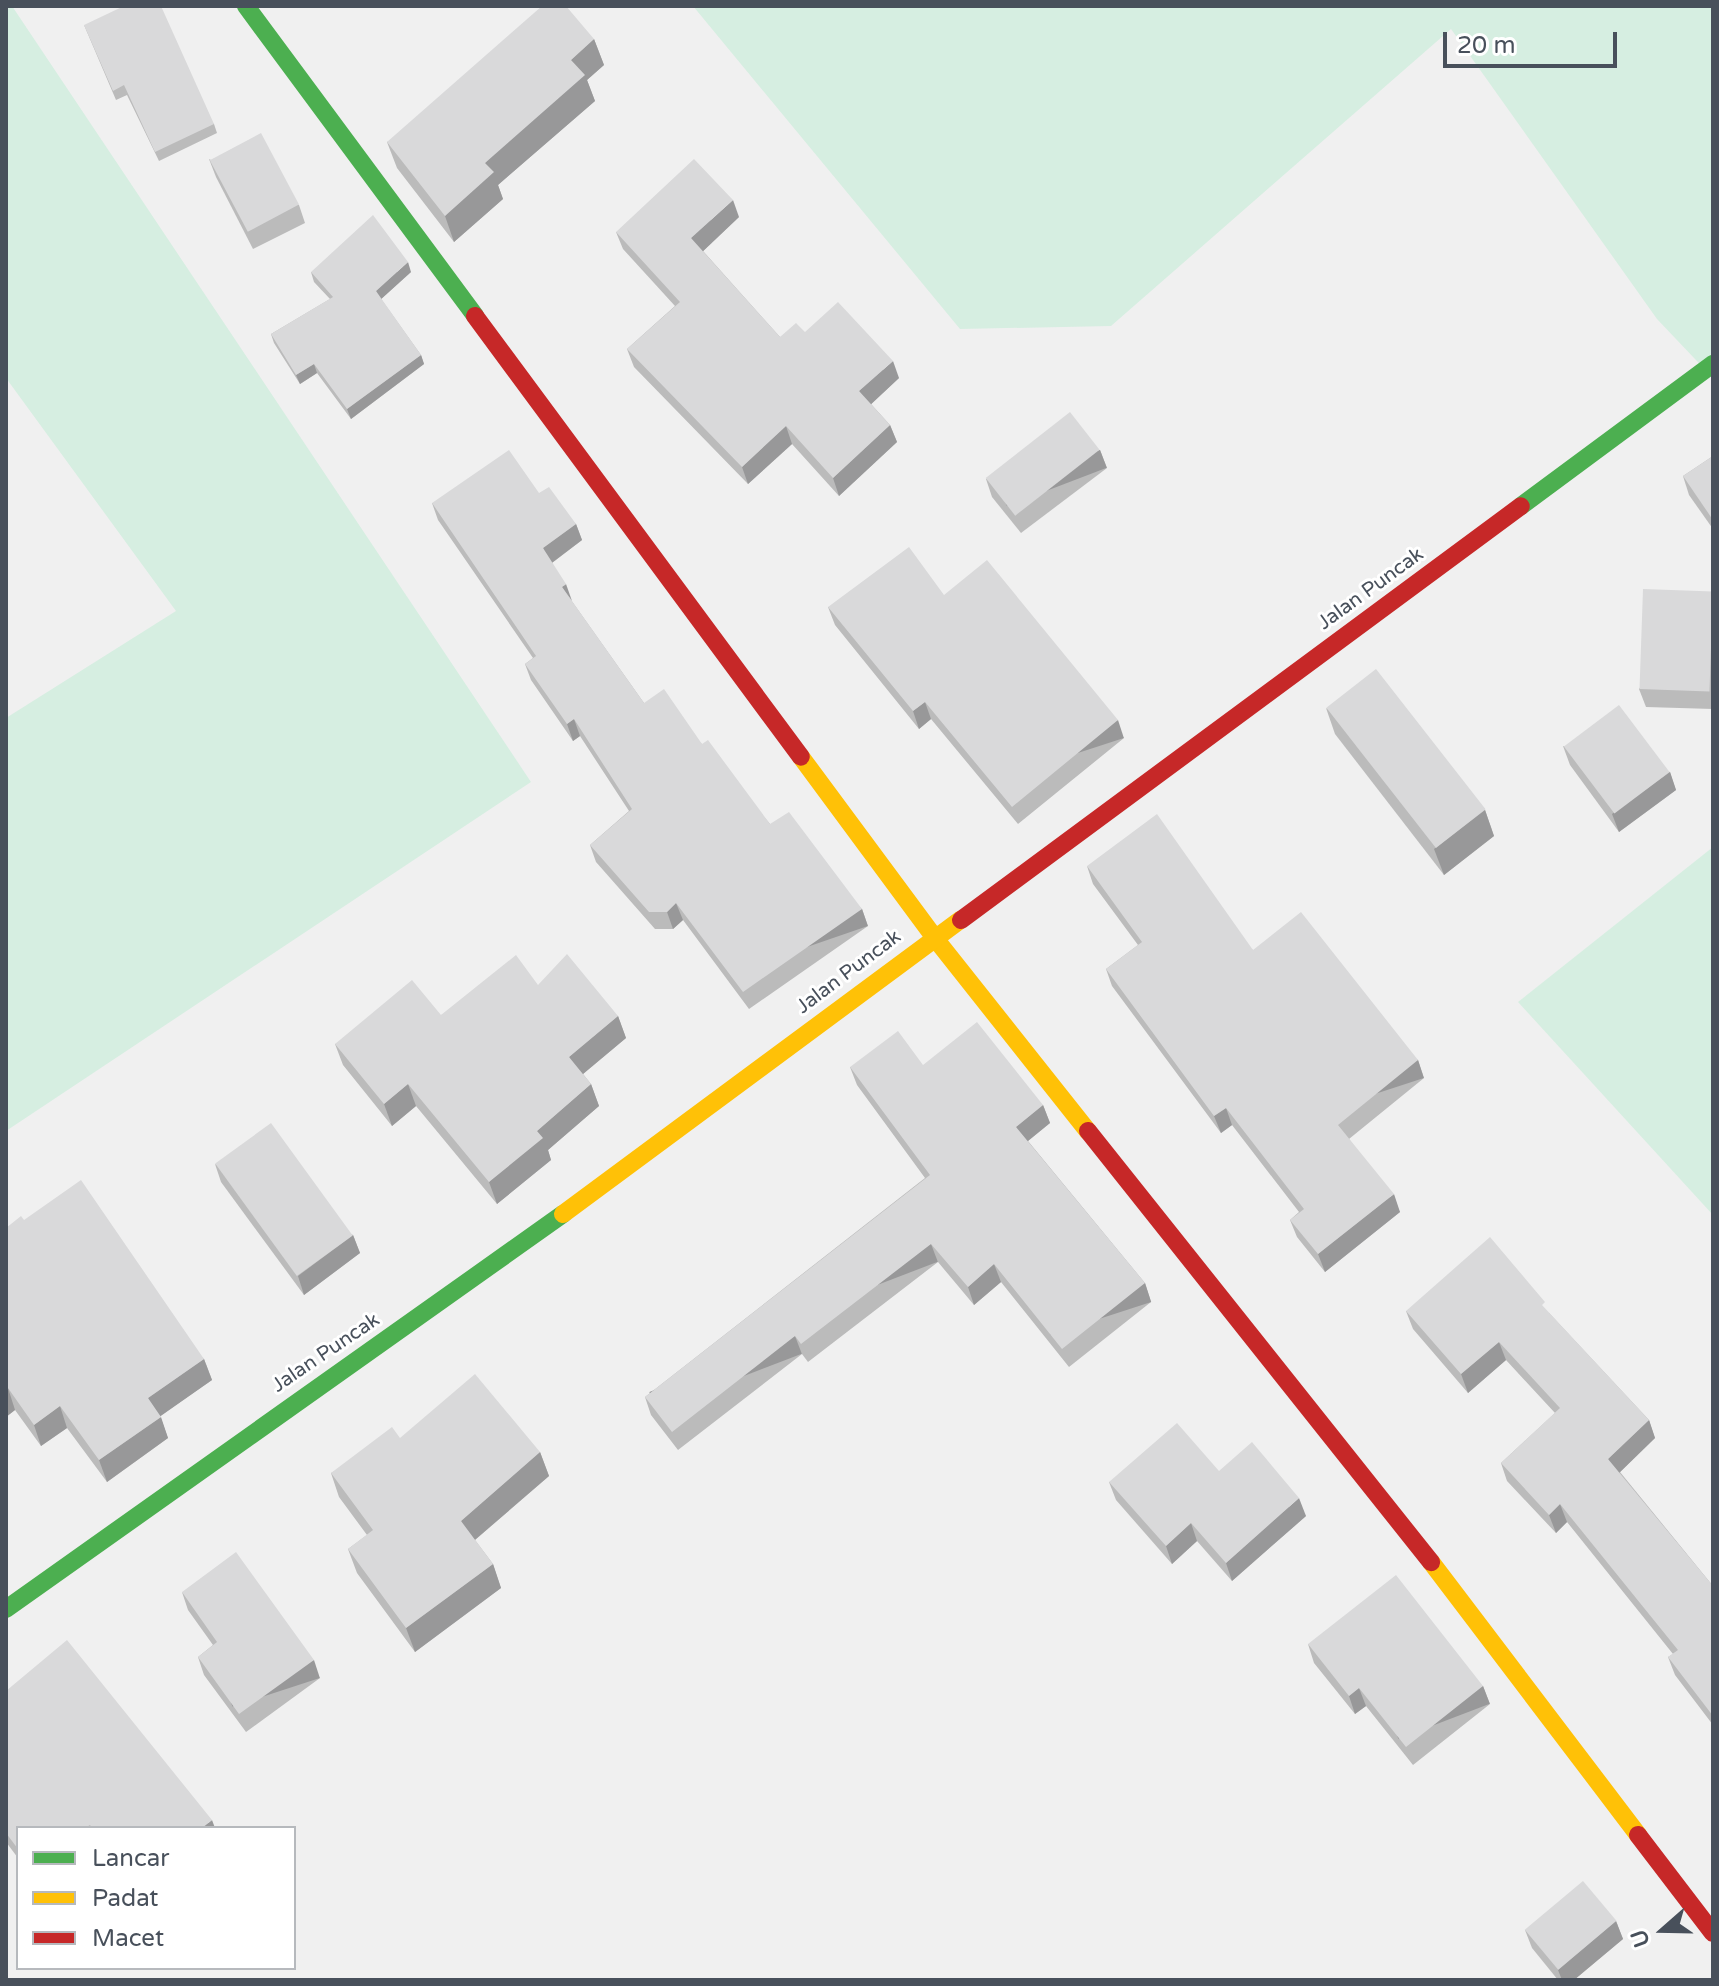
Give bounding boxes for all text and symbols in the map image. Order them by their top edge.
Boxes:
scale bar [1447,16,1621,66]
text: 20 m [1457,31,1515,60]
street label: Jalan Puncak [1314,543,1428,635]
street label: Jalan Puncak [792,925,906,1019]
street label: Jalan Puncak [268,1308,384,1398]
legend [16,1826,296,1970]
text: Lancar [92,1844,169,1873]
text: Padat [92,1884,159,1913]
north arrow [1623,1890,1703,1970]
text: Macet [92,1924,164,1953]
text: U [1625,1926,1656,1950]

